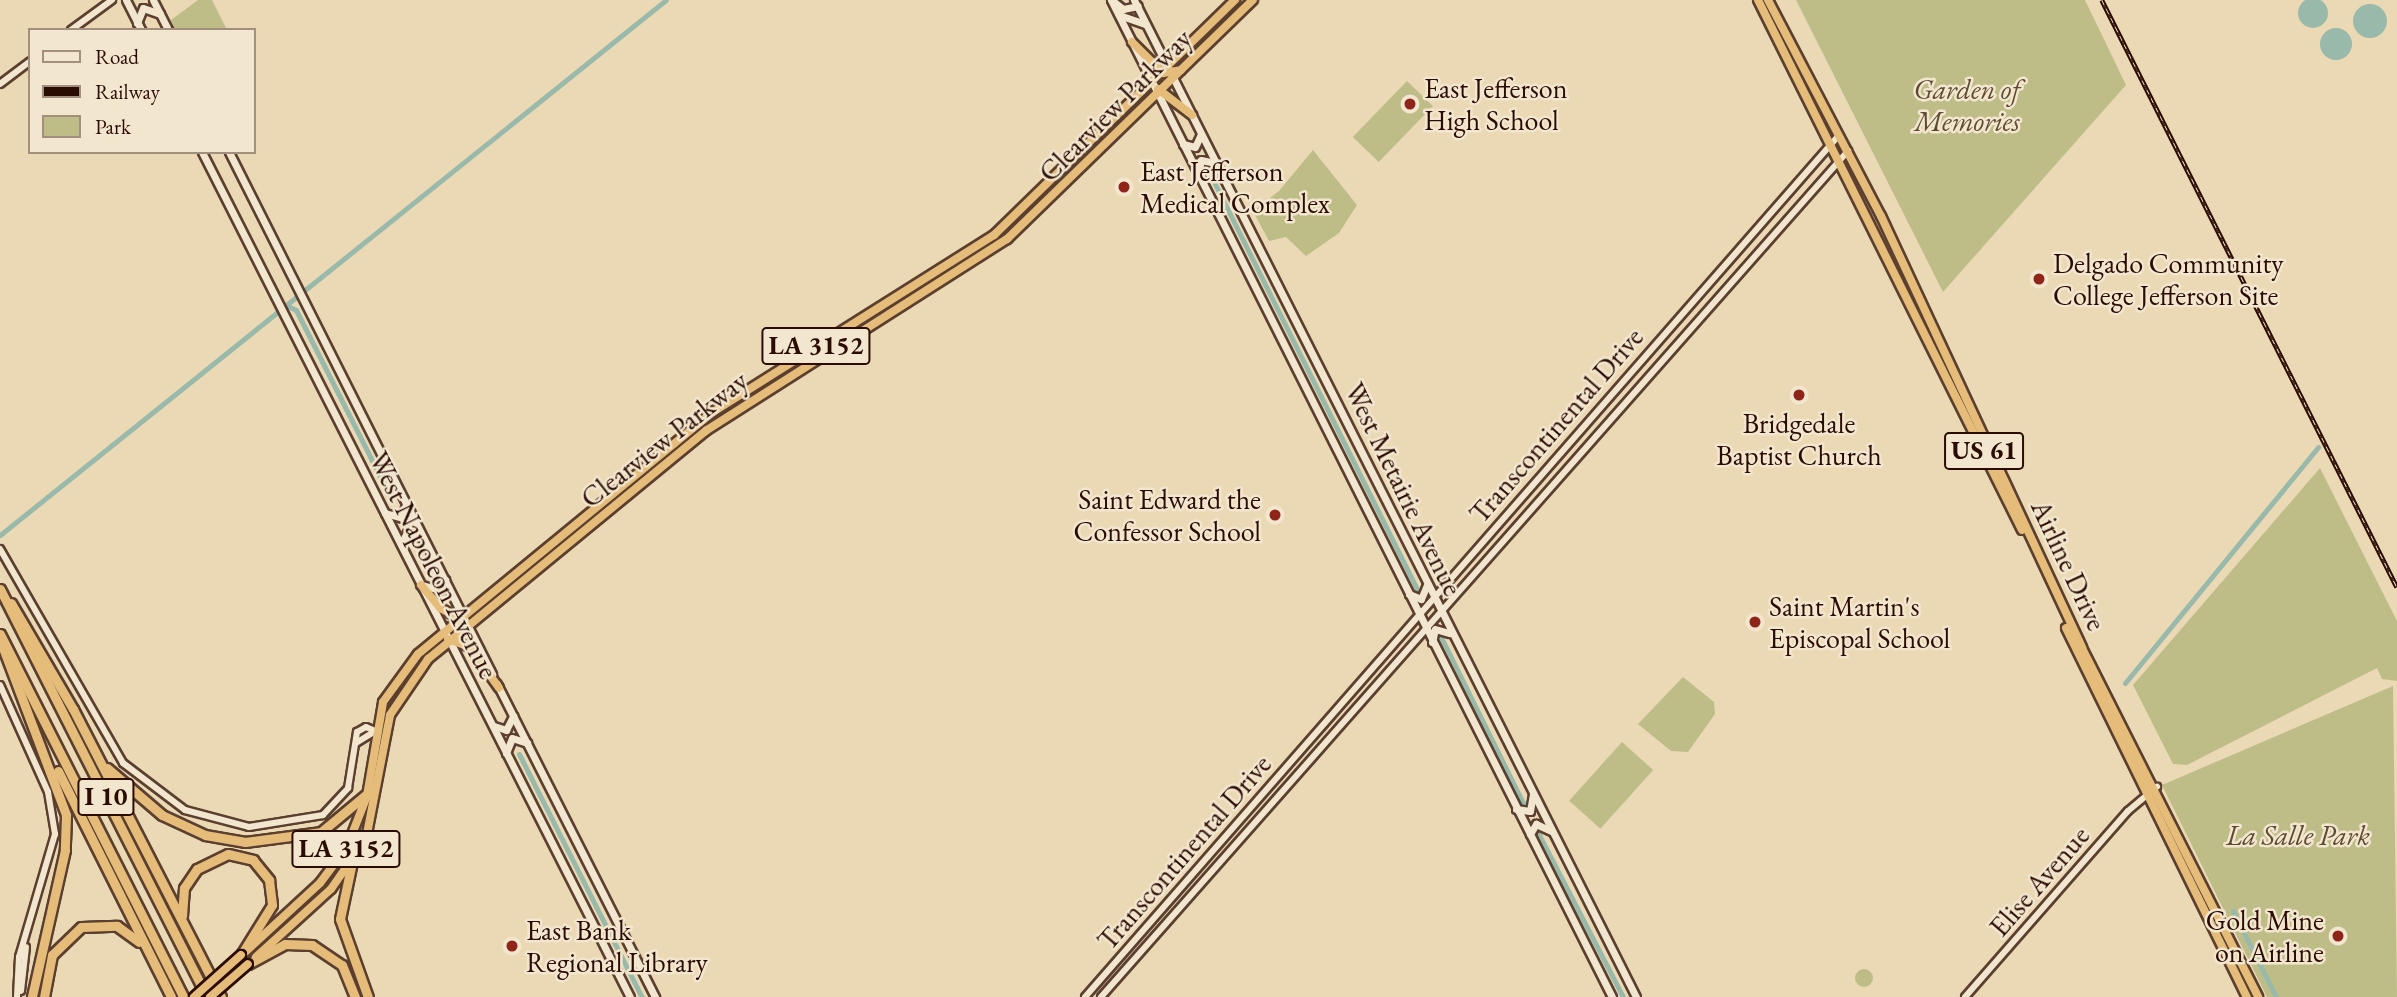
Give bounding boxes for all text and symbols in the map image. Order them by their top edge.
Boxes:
street label: Clearview Parkway [1032,22,1198,188]
legend [28,28,256,154]
text: Road [95,43,139,70]
place label: East Jefferson High School [1424,71,1567,137]
park label: Garden of Memories [1913,72,2021,138]
text: Railway [95,78,160,105]
marker: East Jefferson High School [1402,96,1418,112]
text: Park [95,113,131,140]
place label: East Jefferson Medical Complex [1140,154,1330,220]
marker: East Jefferson Medical Complex [1114,177,1134,197]
place label: Delgado Community College Jefferson Site [2053,246,2283,312]
marker: Delgado Community College Jefferson Site [2031,271,2047,287]
street label: Transcontinental Drive [1462,320,1650,530]
road number: LA 3152 [760,324,872,368]
street label: Clearview Parkway [574,363,754,515]
street label: West Metairie Avenue [1338,377,1470,601]
marker: Bridgedale Baptist Church [1791,387,1807,403]
place label: Bridgedale Baptist Church [1716,406,1882,472]
road number: US 61 [1944,428,2024,474]
street label: West Napoleon Avenue [362,446,506,684]
place label: Saint Edward the Confessor School [1074,482,1261,548]
street label: Airline Drive [2024,494,2114,636]
marker: Saint Edward the Confessor School [1267,507,1283,523]
place label: Saint Martin's Episcopal School [1769,589,1950,655]
marker: Saint Martin's Episcopal School [1747,614,1763,630]
street label: Transcontinental Drive [1090,747,1278,957]
road number: I 10 [76,775,136,820]
park label: La Salle Park [2226,818,2370,852]
street label: Elise Avenue [1982,819,2096,943]
road number: LA 3152 [290,827,402,872]
place label: Gold Mine on Airline [2206,903,2324,969]
place label: East Bank Regional Library [526,913,708,979]
marker: Gold Mine on Airline [2330,928,2346,944]
marker: East Bank Regional Library [504,938,520,954]

